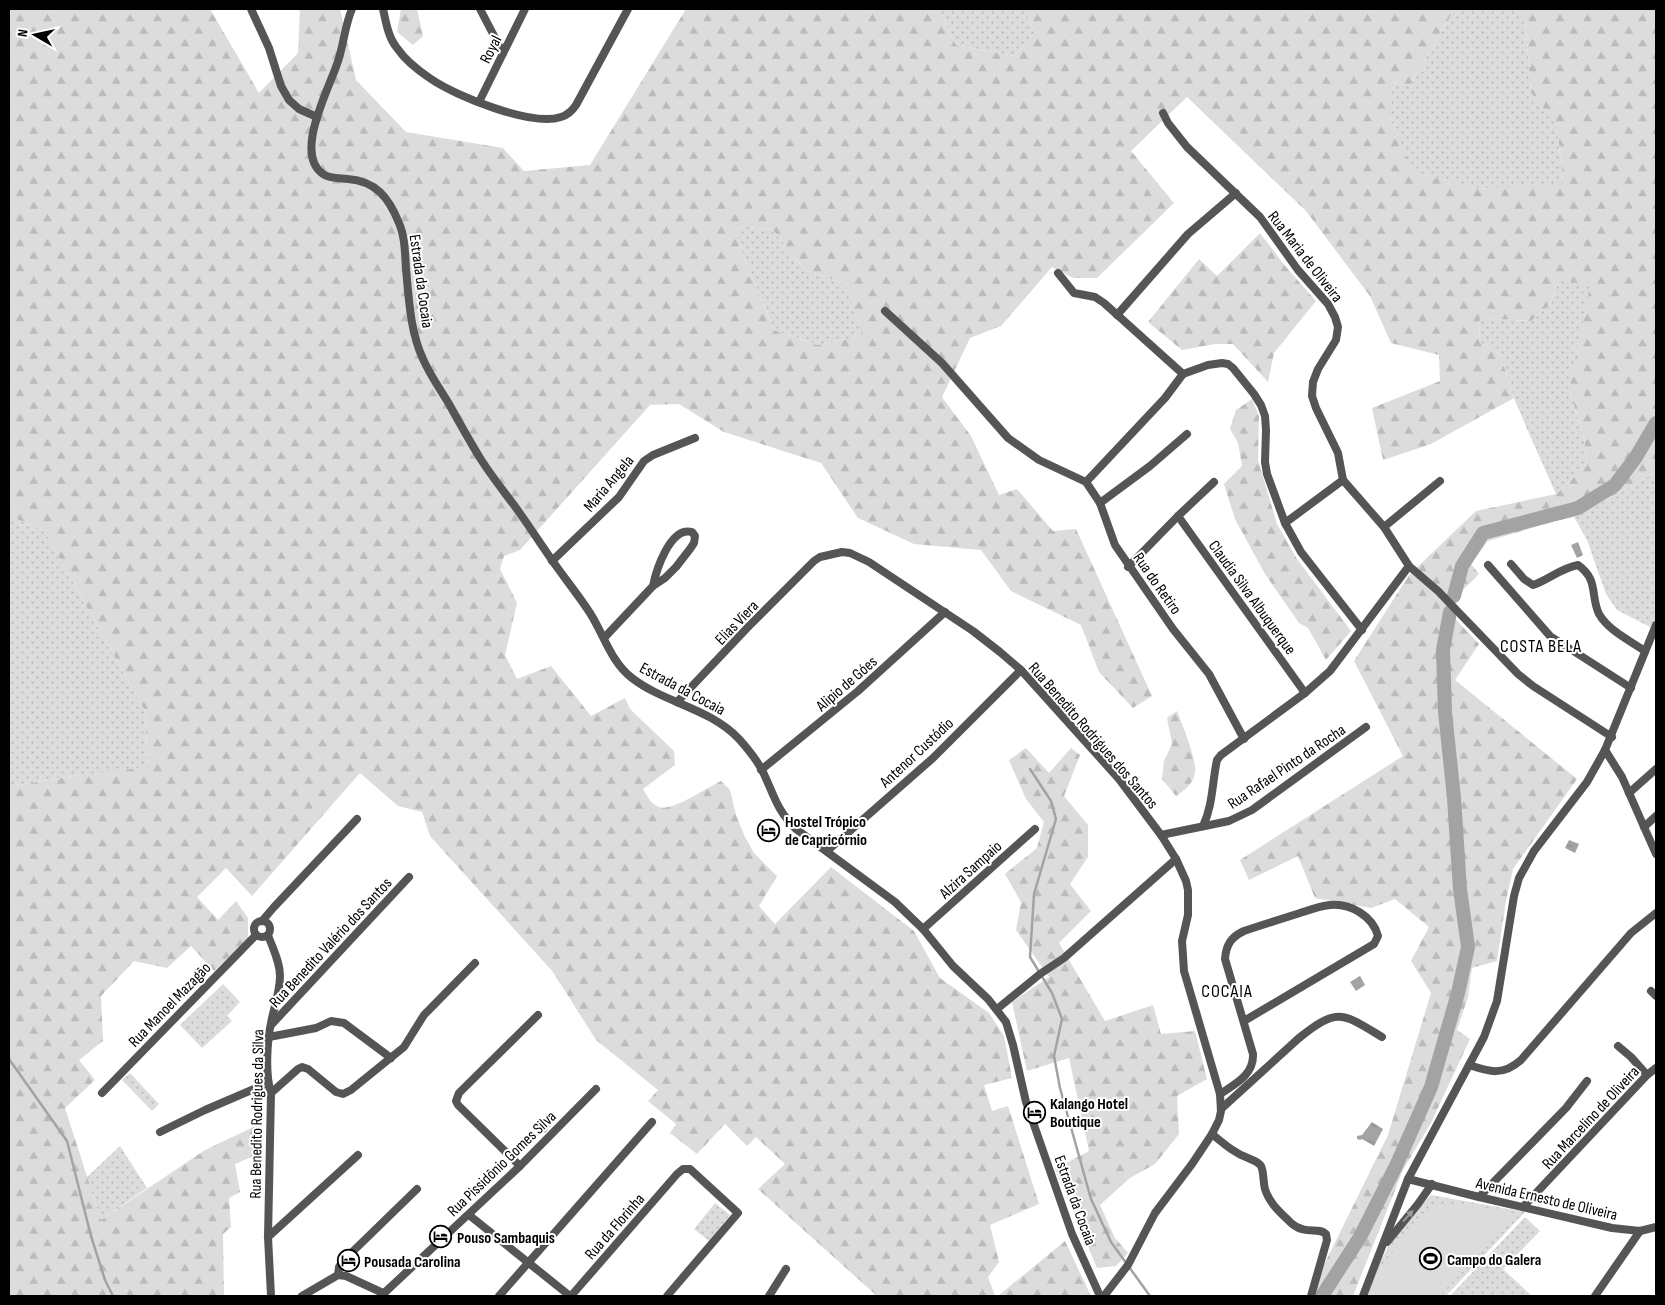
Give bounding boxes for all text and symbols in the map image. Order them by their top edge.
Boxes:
north arrow [10,10,60,60]
text: N [14,28,32,38]
street label: Royal [476,33,506,67]
street label: Rua Maria de Oliveira [1263,208,1346,306]
street label: Estrada da Cocaia [405,233,436,329]
street label: Maria Angela [580,452,638,516]
street label: Claudia Silva Albuquerque [1204,537,1300,659]
street label: Rua do Retiro [1129,549,1185,618]
street label: Elias Viera [711,597,763,649]
district label: COSTA BELA [1500,636,1582,657]
street label: Alipio de Góes [812,652,882,716]
street label: Estrada da Cocaia [636,659,728,720]
street label: Rua Benedito Rodrigues dos Santos [1024,659,1162,813]
street label: Antenor Custódio [876,714,958,793]
street label: Rua Rafael Pinto da Rocha [1224,721,1349,814]
place label: Hostel Trópico de Capricórnio [785,813,867,850]
hotel icon: Hostel Trópico de Capricórnio [757,818,781,842]
street label: Alzira Sampaio [935,837,1006,904]
street label: Rua Benedito Valério dos Santos [266,874,397,1012]
street label: Rua Manoel Mazagão [125,959,215,1051]
district label: COCAIA [1201,981,1253,1002]
street label: Rua Benedito Rodrigues da Silva [247,1029,268,1199]
street label: Rua Marcelino de Oliveira [1539,1063,1644,1173]
place label: Kalango Hotel Boutique [1050,1095,1128,1132]
hotel icon: Kalango Hotel Boutique [1022,1100,1046,1124]
street label: Rua Pissidônio Gomes Silva [444,1107,560,1221]
street label: Estrada da Cocaia [1050,1153,1100,1248]
street label: Avenida Ernesto de Oliveira [1473,1174,1619,1225]
street label: Rua da Florinha [581,1190,649,1264]
one-way arrow [1402,1210,1413,1223]
hotel icon: Pouso Sambaquis [429,1225,453,1249]
place label: Pouso Sambaquis [457,1229,555,1248]
sports icon: Campo do Galera [1419,1247,1443,1271]
hotel icon: Pousada Carolina [336,1249,360,1273]
place label: Campo do Galera [1447,1251,1541,1270]
place label: Pousada Carolina [364,1253,461,1272]

